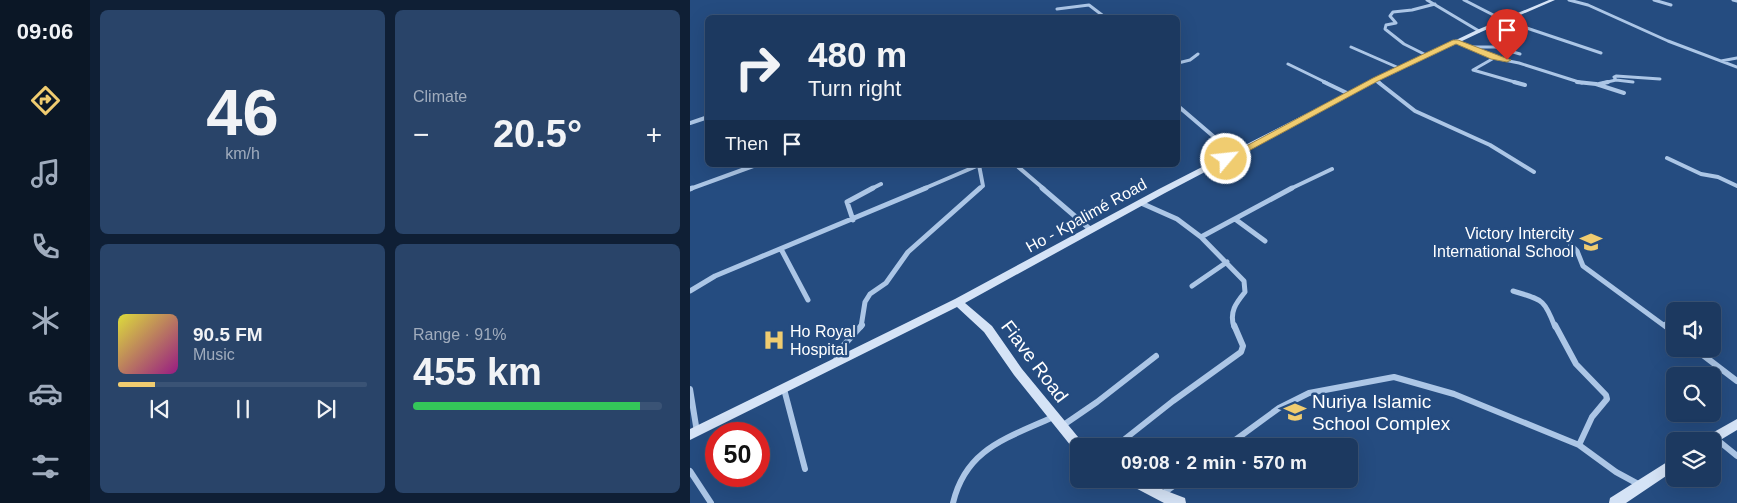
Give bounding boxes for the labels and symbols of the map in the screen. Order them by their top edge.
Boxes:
pin [1486,9,1528,60]
position arrow [1199,132,1251,184]
street label: Ho - Kpalimé Road [1023,175,1149,256]
place label: Victory Intercity International School [1433,225,1574,260]
school or university icon: Victory Intercity International School [1578,229,1604,255]
street label: Fiave Road [997,316,1072,406]
place label: Ho Royal Hospital [790,323,856,358]
hospital icon: Ho Royal Hospital [761,327,787,353]
place label: Nuriya Islamic School Complex [1312,391,1451,434]
school or university icon: Nuriya Islamic School Complex [1282,399,1308,425]
speed limit sign: 50 [705,422,770,487]

